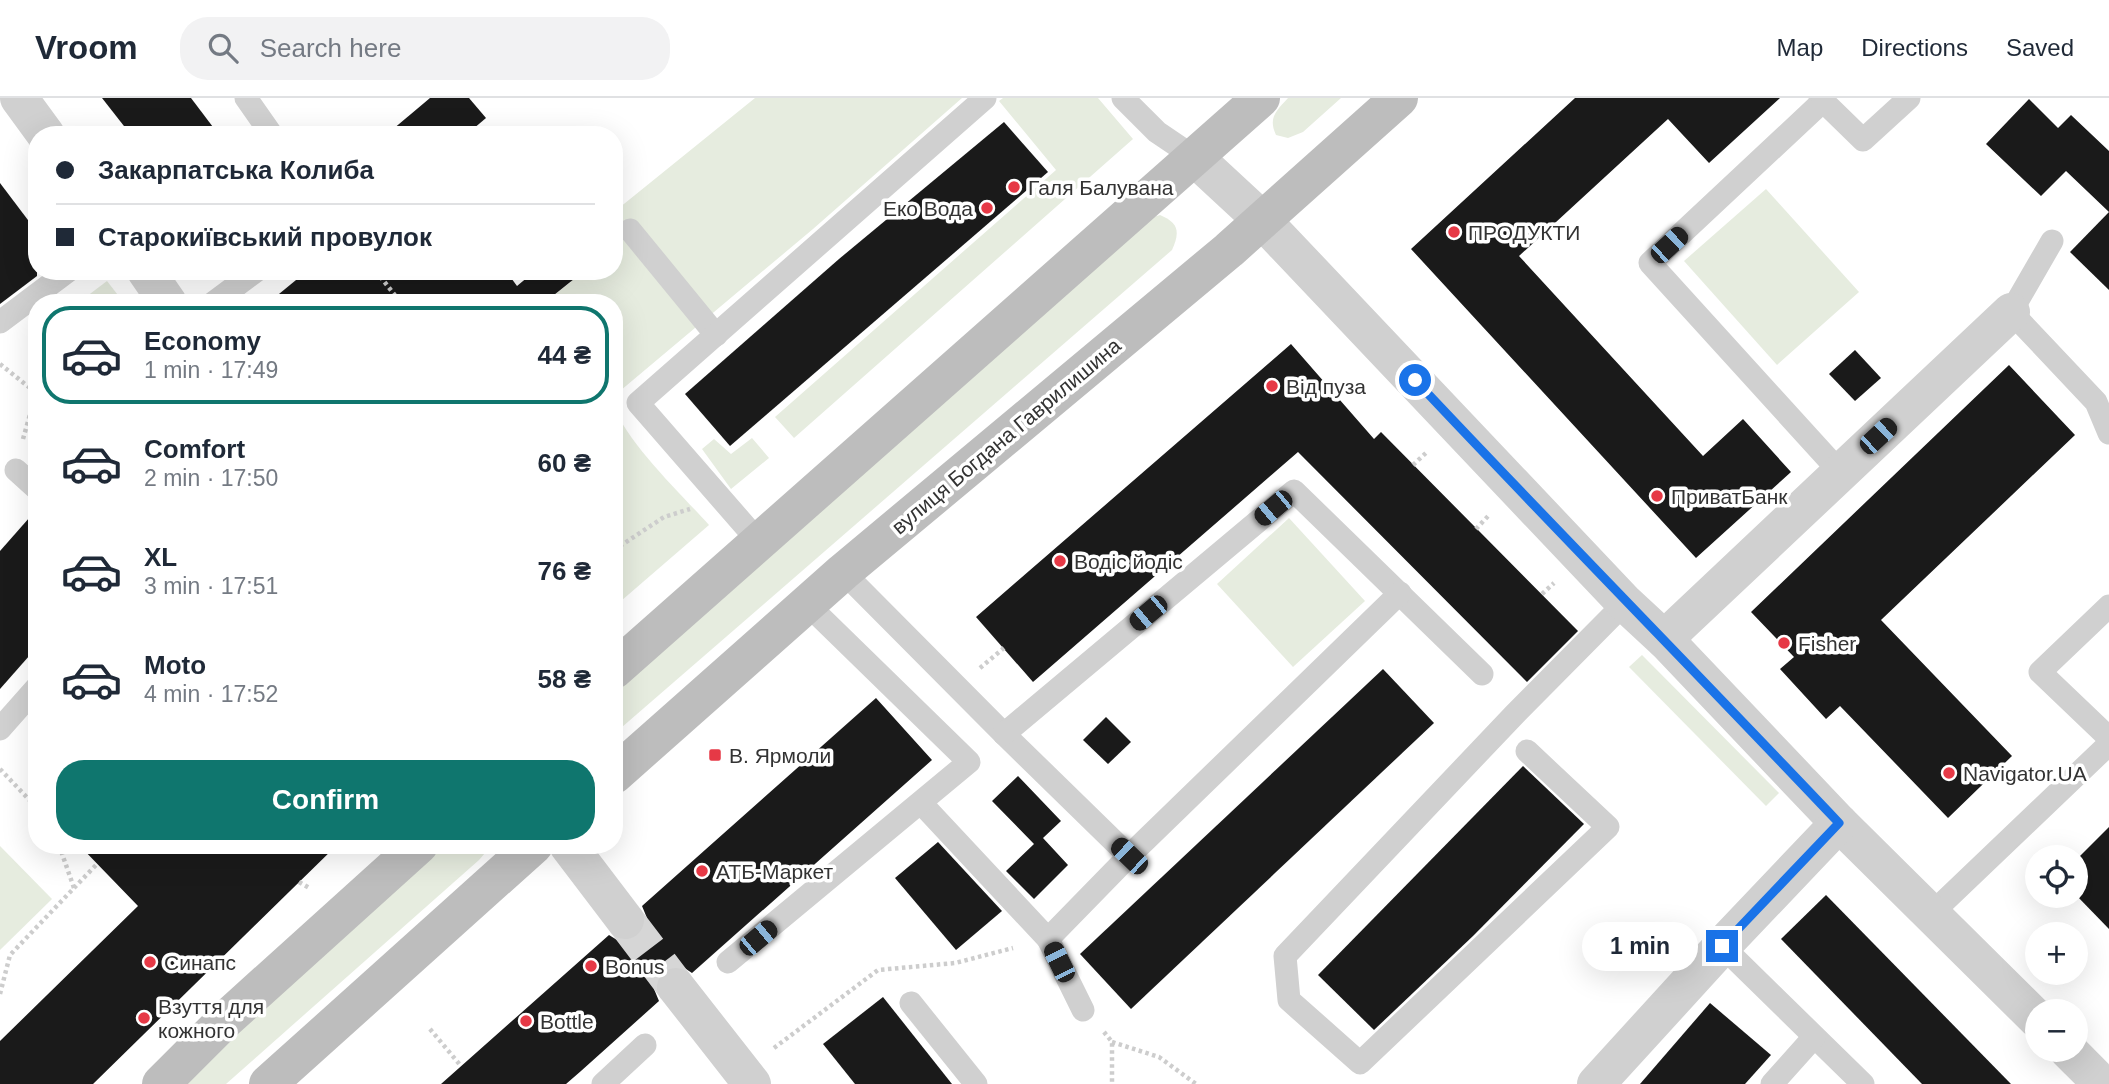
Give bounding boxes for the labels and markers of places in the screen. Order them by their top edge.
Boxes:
place label: Галя Балувана [1028,176,1174,199]
marker: Галя Балувана [1006,179,1022,195]
place label: Еко Вода [883,197,973,220]
marker: Еко Вода [979,200,995,216]
place label: ПРОДУКТИ [1468,221,1580,244]
marker: ПРОДУКТИ [1446,224,1462,240]
place label: Від пуза [1286,375,1366,398]
marker: Від пуза [1264,378,1280,394]
place label: ПриватБанк [1671,485,1788,508]
marker: ПриватБанк [1649,488,1665,504]
place label: Водіс йодіс [1074,550,1183,573]
marker: Водіс йодіс [1052,553,1068,569]
place label: Fisher [1798,632,1856,655]
marker: Fisher [1776,635,1792,651]
place label: В. Ярмоли [729,744,831,767]
marker: В. Ярмоли [707,747,723,763]
place label: Navigator.UA [1963,762,2087,785]
marker: Navigator.UA [1941,765,1957,781]
place label: АТБ-Маркет [716,860,833,883]
marker: АТБ-Маркет [694,863,710,879]
place label: Синапс [164,951,236,974]
marker: Синапс [142,954,158,970]
place label: Bonus [605,955,665,978]
marker: Bonus [583,958,599,974]
place label: Взуття для кожного [158,995,264,1042]
marker: Взуття для кожного [136,1010,152,1026]
place label: Bottle [540,1010,594,1033]
marker: Bottle [518,1013,534,1029]

